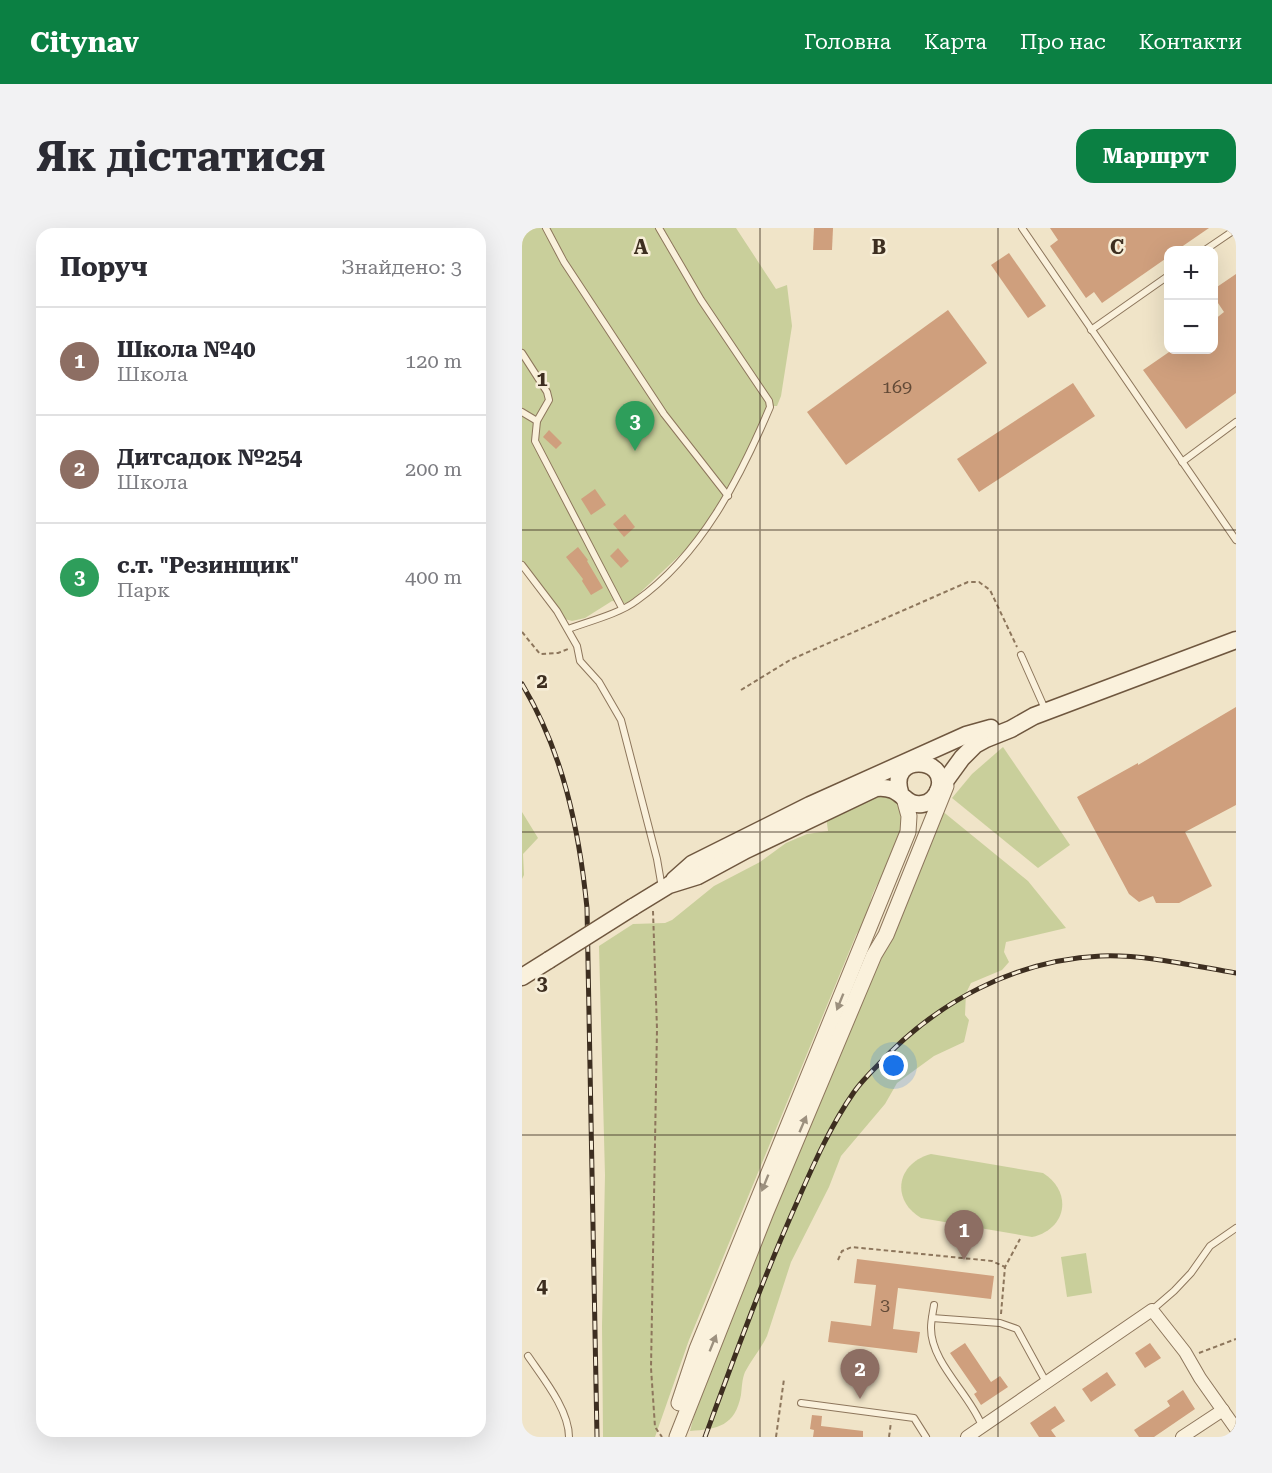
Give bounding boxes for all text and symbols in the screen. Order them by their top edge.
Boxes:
text: Citynav [30,26,139,59]
text: Головна [804,30,891,54]
text: Карта [924,30,987,54]
text: Про нас [1020,30,1106,54]
text: Контакти [1139,30,1242,54]
button: Маршрут [1076,129,1236,183]
text: Як дістатися [36,132,325,181]
text: A [634,235,649,259]
text: B [872,235,886,259]
text: C [1110,235,1124,259]
map controls [1164,246,1218,354]
button: + [1164,246,1218,300]
text: Поруч [60,252,148,282]
text: Знайдено: 3 [341,255,462,279]
button: − [1164,300,1218,354]
text: Школа №40 [117,337,256,362]
text: 1 [74,349,85,373]
text: 120 m [405,349,462,373]
text: Школа [117,362,188,386]
text: 1 [536,367,548,391]
house number: 169 [882,376,912,397]
pin: 3 [616,402,654,451]
text: Дитсадок №254 [117,445,302,470]
text: 2 [74,457,85,481]
text: 200 m [405,457,462,481]
text: Школа [117,470,188,494]
text: с.т. "Резинщик" [117,553,299,578]
text: 3 [74,565,85,589]
text: 400 m [405,565,462,589]
text: Парк [117,578,170,602]
text: 2 [536,669,548,693]
text: 3 [536,971,548,995]
one-way arrow [835,994,845,1012]
your location [879,1051,908,1080]
one-way arrow [799,1115,808,1133]
one-way arrow [760,1174,770,1192]
pin: 1 [944,1210,984,1260]
text: 4 [536,1274,548,1298]
house number: 3 [880,1294,890,1315]
one-way arrow [708,1334,718,1352]
pin: 2 [840,1350,880,1399]

